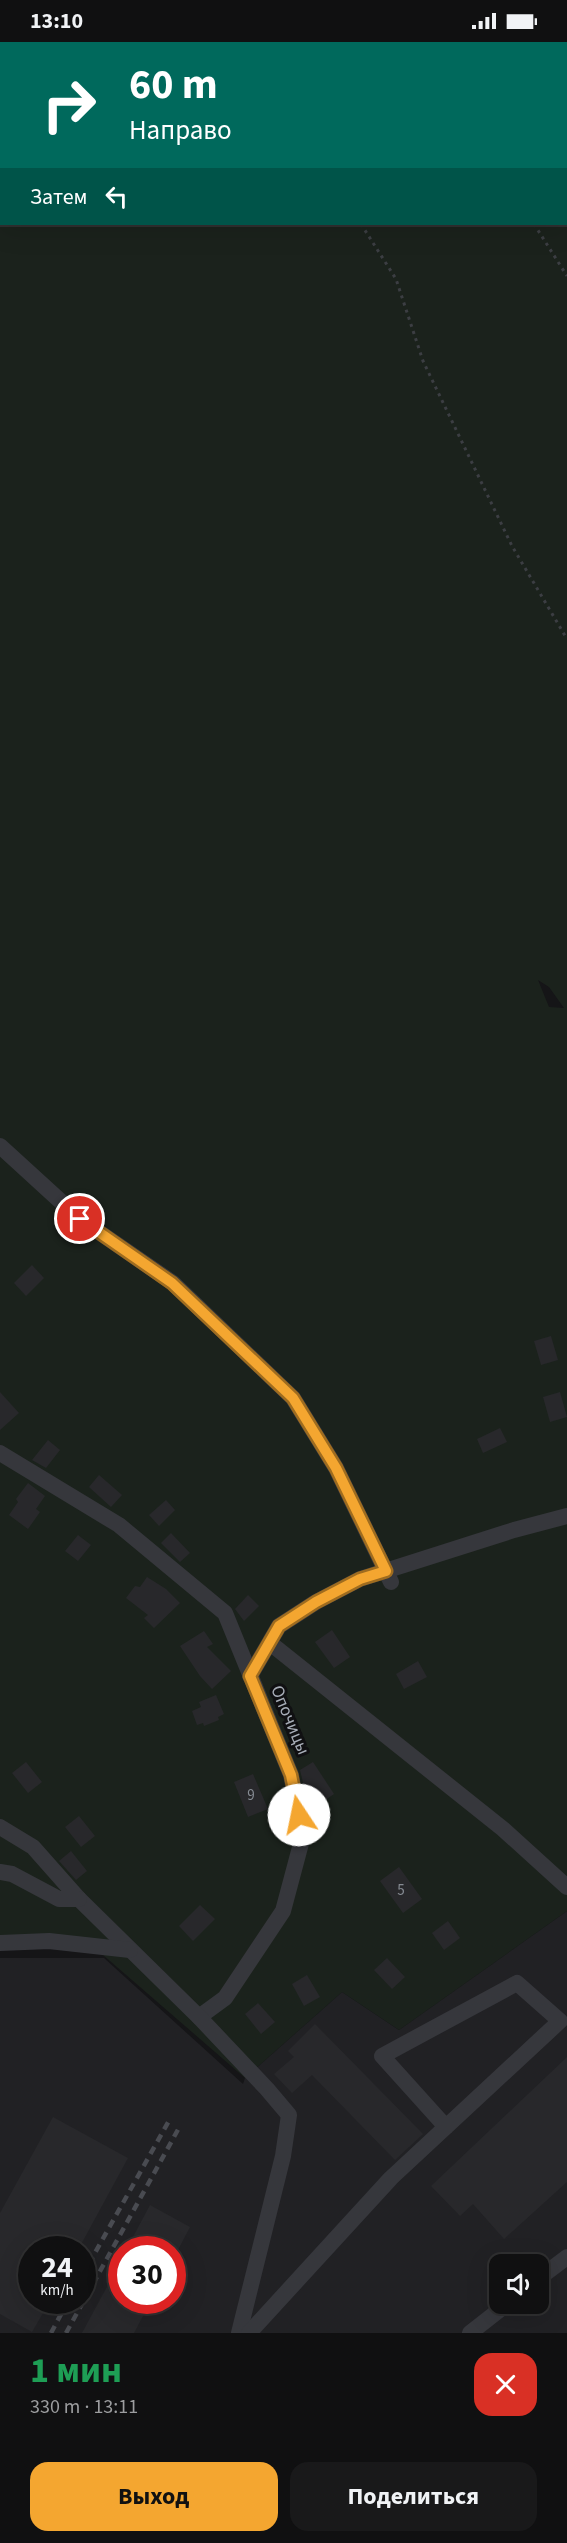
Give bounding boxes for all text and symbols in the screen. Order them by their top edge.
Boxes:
text: 13:10 [30,5,83,37]
text: 60 m [129,55,218,115]
icon: right [30,66,108,144]
text: Направо [129,111,232,150]
icon: left [100,180,133,213]
text: Затем [30,181,88,213]
pin [54,1193,105,1244]
icon: arrive [63,1202,96,1235]
street label: Опочицы [264,1681,316,1759]
position arrow [267,1783,331,1847]
house number: 9 [247,1785,255,1806]
house number: 5 [397,1880,405,1901]
speed limit sign: 30 [108,2236,186,2314]
text: 24 [41,2246,73,2289]
map controls [489,2254,549,2314]
button: sound [489,2254,549,2314]
text: km/h [40,2280,74,2301]
text: 1 мин [30,2345,122,2396]
button: close [474,2353,537,2416]
text: 330 m · 13:11 [30,2393,138,2421]
button: Выход [30,2462,278,2531]
button: Поделиться [290,2462,537,2531]

